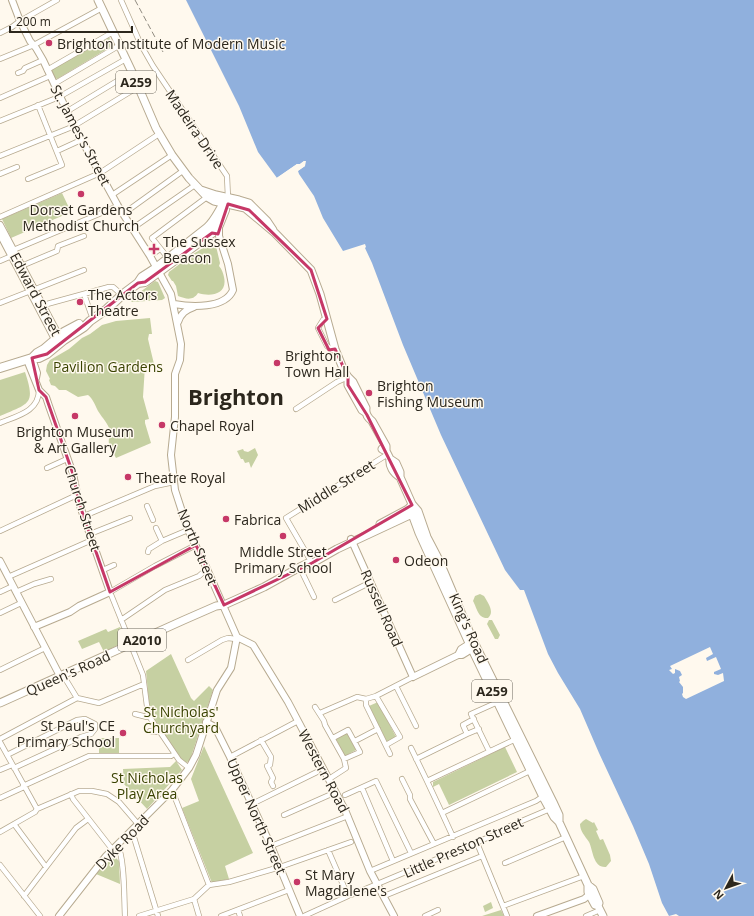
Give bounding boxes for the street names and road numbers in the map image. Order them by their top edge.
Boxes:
road number: A259 [116,71,156,93]
street label: St. James's Street [46,81,116,189]
street label: Madeira Drive [161,86,229,172]
street label: Edward Street [6,249,66,339]
street label: Middle Street [294,455,378,517]
street label: Church Street [60,462,106,554]
street label: North Street [173,506,223,588]
street label: Russell Road [357,566,407,650]
street label: King's Road [445,590,493,666]
road number: A2010 [118,629,166,651]
street label: Queen's Road [23,646,113,700]
road number: A259 [472,680,512,702]
street label: Western Road [294,726,354,816]
street label: Upper North Street [223,755,291,877]
street label: Dyke Road [91,810,153,874]
street label: Little Preston Street [400,812,526,882]

